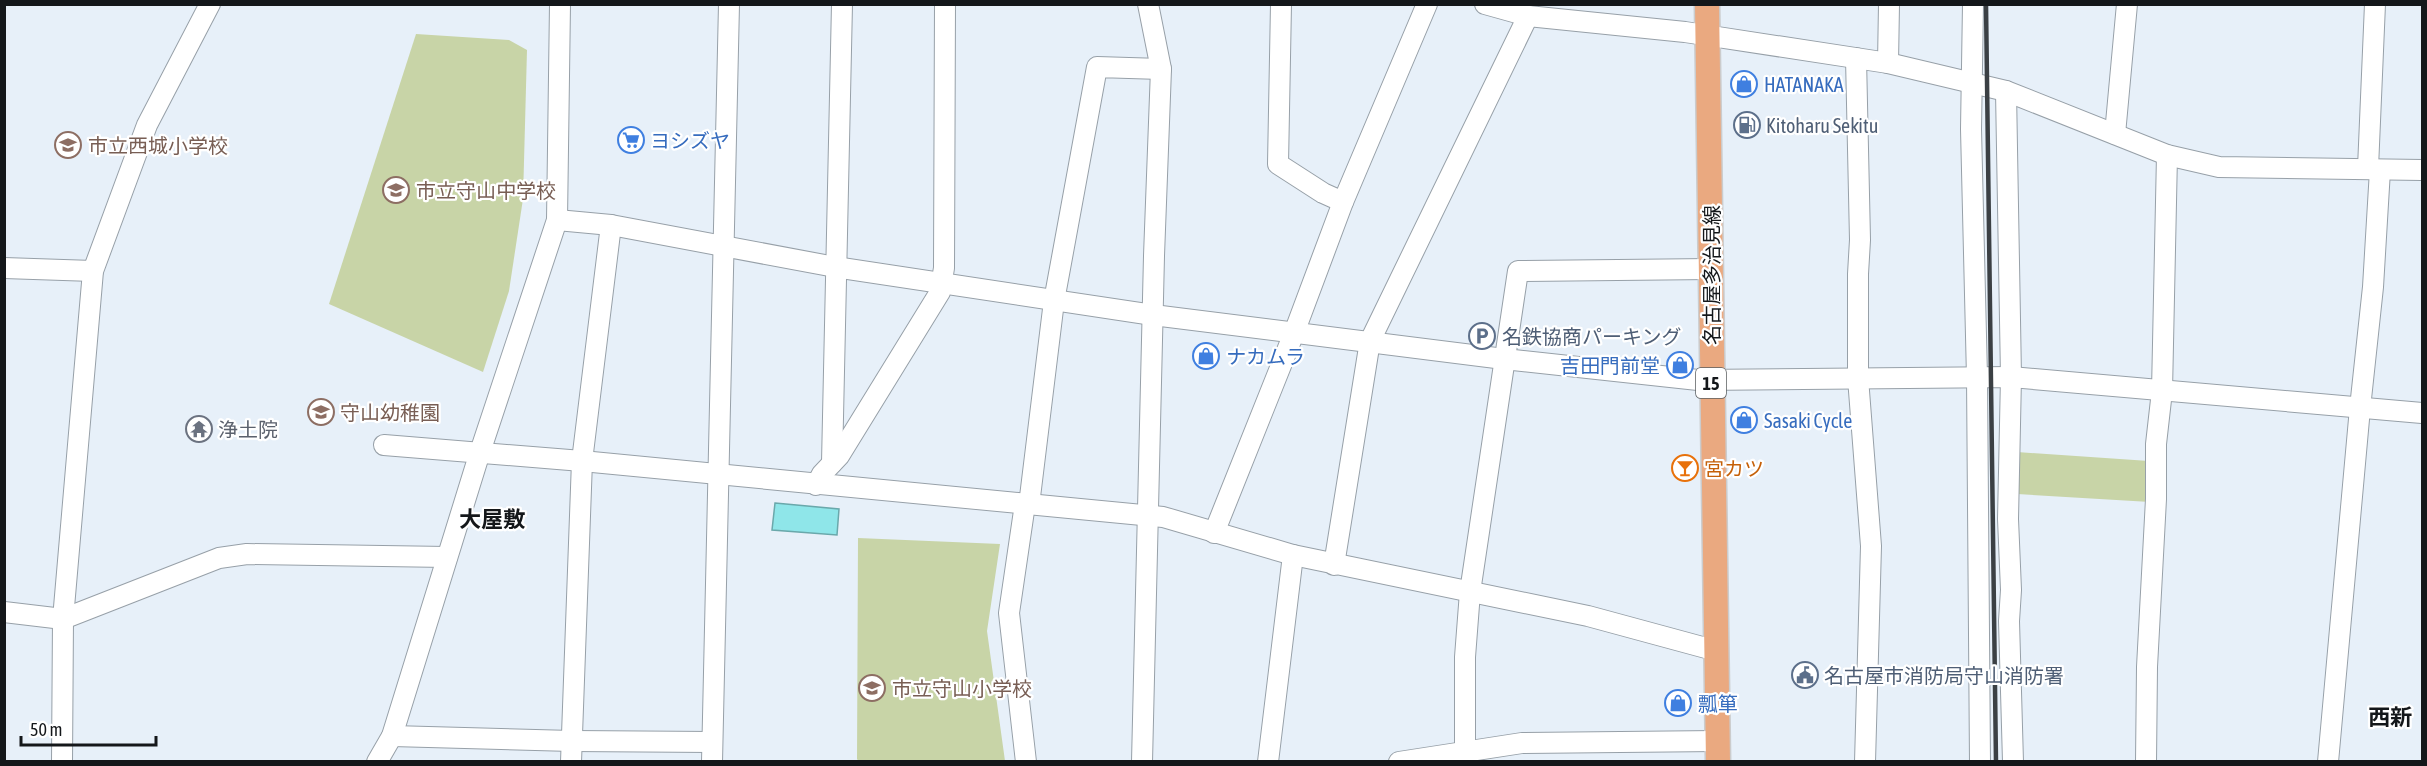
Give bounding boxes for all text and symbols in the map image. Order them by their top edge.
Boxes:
shop icon: HATANAKA [1729,69,1759,99]
place label: HATANAKA [1764,73,1844,96]
fuel station icon: Kitoharu Sekitu [1732,110,1762,140]
place label: Kitoharu Sekitu [1766,114,1878,137]
supermarket icon: ヨシズヤ [616,125,646,155]
place label: ヨシズヤ [650,129,730,152]
school or university icon: 市立西城小学校 [53,130,83,160]
place label: 市立西城小学校 [88,134,228,157]
school or university icon: 市立守山中学校 [381,175,411,205]
place label: 市立守山中学校 [416,179,556,202]
street label: 名古屋多治見線 [1700,205,1723,345]
parking icon: 名鉄協商パーキング [1467,321,1497,351]
place label: 名鉄協商パーキング [1502,325,1681,348]
shop icon: ナカムラ [1191,341,1221,371]
place label: ナカムラ [1226,345,1305,368]
shop icon: 吉田門前堂 [1665,350,1695,380]
place label: 吉田門前堂 [1560,354,1660,377]
road number: 15 [1696,368,1726,398]
school or university icon: 守山幼稚園 [306,397,336,427]
place label: 守山幼稚園 [340,401,440,424]
shop icon: Sasaki Cycle [1729,405,1759,435]
place label: Sasaki Cycle [1764,409,1852,432]
temple icon: 浄土院 [184,414,214,444]
place label: 浄土院 [218,418,278,441]
bar icon: 宮カツ [1670,453,1700,483]
place label: 宮カツ [1704,457,1764,480]
district label: 大屋敷 [459,506,525,532]
public building icon: 名古屋市消防局守山消防署 [1790,660,1820,690]
place label: 名古屋市消防局守山消防署 [1824,664,2064,687]
school or university icon: 市立守山小学校 [857,673,887,703]
place label: 市立守山小学校 [892,677,1032,700]
shop icon: 瓢箪 [1663,688,1693,718]
place label: 瓢箪 [1698,692,1738,715]
district label: 西新 [2368,704,2412,730]
scale bar [21,709,156,747]
text: 50 m [30,719,62,740]

